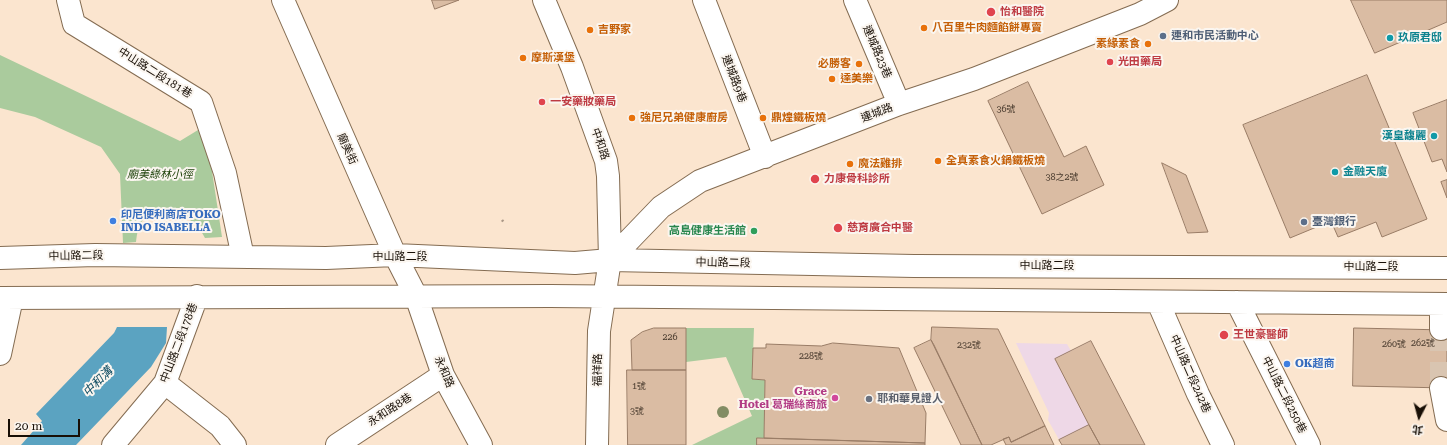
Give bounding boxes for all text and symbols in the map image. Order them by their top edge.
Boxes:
place label: 怡和醫院 [1000,5,1044,19]
marker: 怡和醫院 [985,6,997,18]
place label: 八百里牛肉麵餡餅專賣 [932,21,1042,35]
place label: 吉野家 [598,23,631,37]
street label: 連城路23巷 [860,23,894,81]
marker: 八百里牛肉麵餡餅專賣 [919,23,929,33]
marker: 吉野家 [585,25,595,35]
place label: 連和市民活動中心 [1171,29,1259,43]
marker: 連和市民活動中心 [1158,31,1168,41]
place label: 玖原君邸 [1398,31,1442,45]
marker: 玖原君邸 [1385,33,1395,43]
place label: 素緣素食 [1096,37,1140,51]
marker: 素緣素食 [1143,39,1153,49]
street label: 中山路二段181巷 [116,45,194,101]
place label: 摩斯漢堡 [531,51,575,65]
marker: 摩斯漢堡 [518,53,528,63]
street label: 連城路9巷 [719,53,749,105]
place label: 光田藥局 [1118,55,1162,69]
place label: 必勝客 [818,57,851,71]
marker: 光田藥局 [1105,57,1115,67]
marker: 必勝客 [854,59,864,69]
place label: 達美樂 [840,72,873,86]
marker: 達美樂 [827,74,837,84]
place label: 一安藥妝藥局 [550,95,616,109]
marker: 一安藥妝藥局 [537,97,547,107]
street label: 連城路 [859,101,895,125]
house number: 36號 [996,104,1016,114]
place label: 強尼兄弟健康廚房 [640,111,728,125]
place label: 鼎煌鐵板燒 [771,111,826,125]
marker: 強尼兄弟健康廚房 [627,113,637,123]
marker: 鼎煌鐵板燒 [758,113,768,123]
street label: 中和路 [588,126,612,162]
place label: 漢皇馥麗 [1382,129,1426,143]
street label: 廟美街 [334,131,360,167]
marker: 漢皇馥麗 [1429,131,1439,141]
place label: 全真素食火鍋鐵板燒 [946,154,1045,168]
marker: 全真素食火鍋鐵板燒 [933,156,943,166]
place label: 魔法雞排 [858,157,902,171]
marker: 魔法雞排 [845,159,855,169]
place label: 金融天廈 [1343,165,1387,179]
marker: 金融天廈 [1330,167,1340,177]
park label: 廟美綠林小徑 [127,168,193,182]
place label: 力康骨科診所 [824,172,890,186]
house number: 38之2號 [1045,172,1079,182]
marker: 力康骨科診所 [809,173,821,185]
place label: 印尼便利商店TOKO INDO ISABELLA [121,208,221,234]
place label: 臺灣銀行 [1312,215,1356,229]
marker: 印尼便利商店TOKO INDO ISABELLA [108,216,118,226]
marker: 臺灣銀行 [1299,217,1309,227]
place label: 慈育廣合中醫 [847,221,913,235]
marker: 慈育廣合中醫 [832,222,844,234]
place label: 高島健康生活館 [669,224,746,238]
marker: 高島健康生活館 [749,226,759,236]
street label: 中山路二段 [48,249,104,263]
street label: 中山路二段 [373,250,427,264]
street label: 中山路二段 [695,256,751,270]
street label: 中山路二段 [1020,259,1074,273]
street label: 中山路二段 [1344,260,1398,274]
street label: 中山路二段178巷 [158,301,200,385]
place label: 王世豪醫師 [1233,328,1288,342]
marker: 王世豪醫師 [1218,329,1230,341]
house number: 226 [662,332,678,342]
street label: 中山路二段242巷 [1167,333,1213,415]
house number: 262號 [1411,338,1435,348]
house number: 260號 [1382,339,1406,349]
house number: 232號 [957,340,981,350]
house number: 228號 [799,351,823,361]
street label: 福祥路 [591,353,605,387]
street label: 永和路 [431,354,457,390]
street label: 中山路二段250巷 [1259,354,1309,436]
place label: OK超商 [1295,357,1335,371]
marker: OK超商 [1282,359,1292,369]
water label: 中和溝 [80,364,116,400]
house number: 1號 [632,381,646,391]
place label: Grace Hotel 葛瑞絲商旅 [739,385,827,411]
street label: 永和路8巷 [365,391,415,429]
place label: 耶和華見證人 [877,392,943,406]
marker: Grace Hotel 葛瑞絲商旅 [830,393,840,403]
marker: 耶和華見證人 [864,394,874,404]
north arrow [1399,397,1439,437]
house number: 3號 [630,406,644,416]
scale bar [10,411,82,437]
text: 20 m [15,419,42,433]
text: 北 [1412,422,1424,436]

